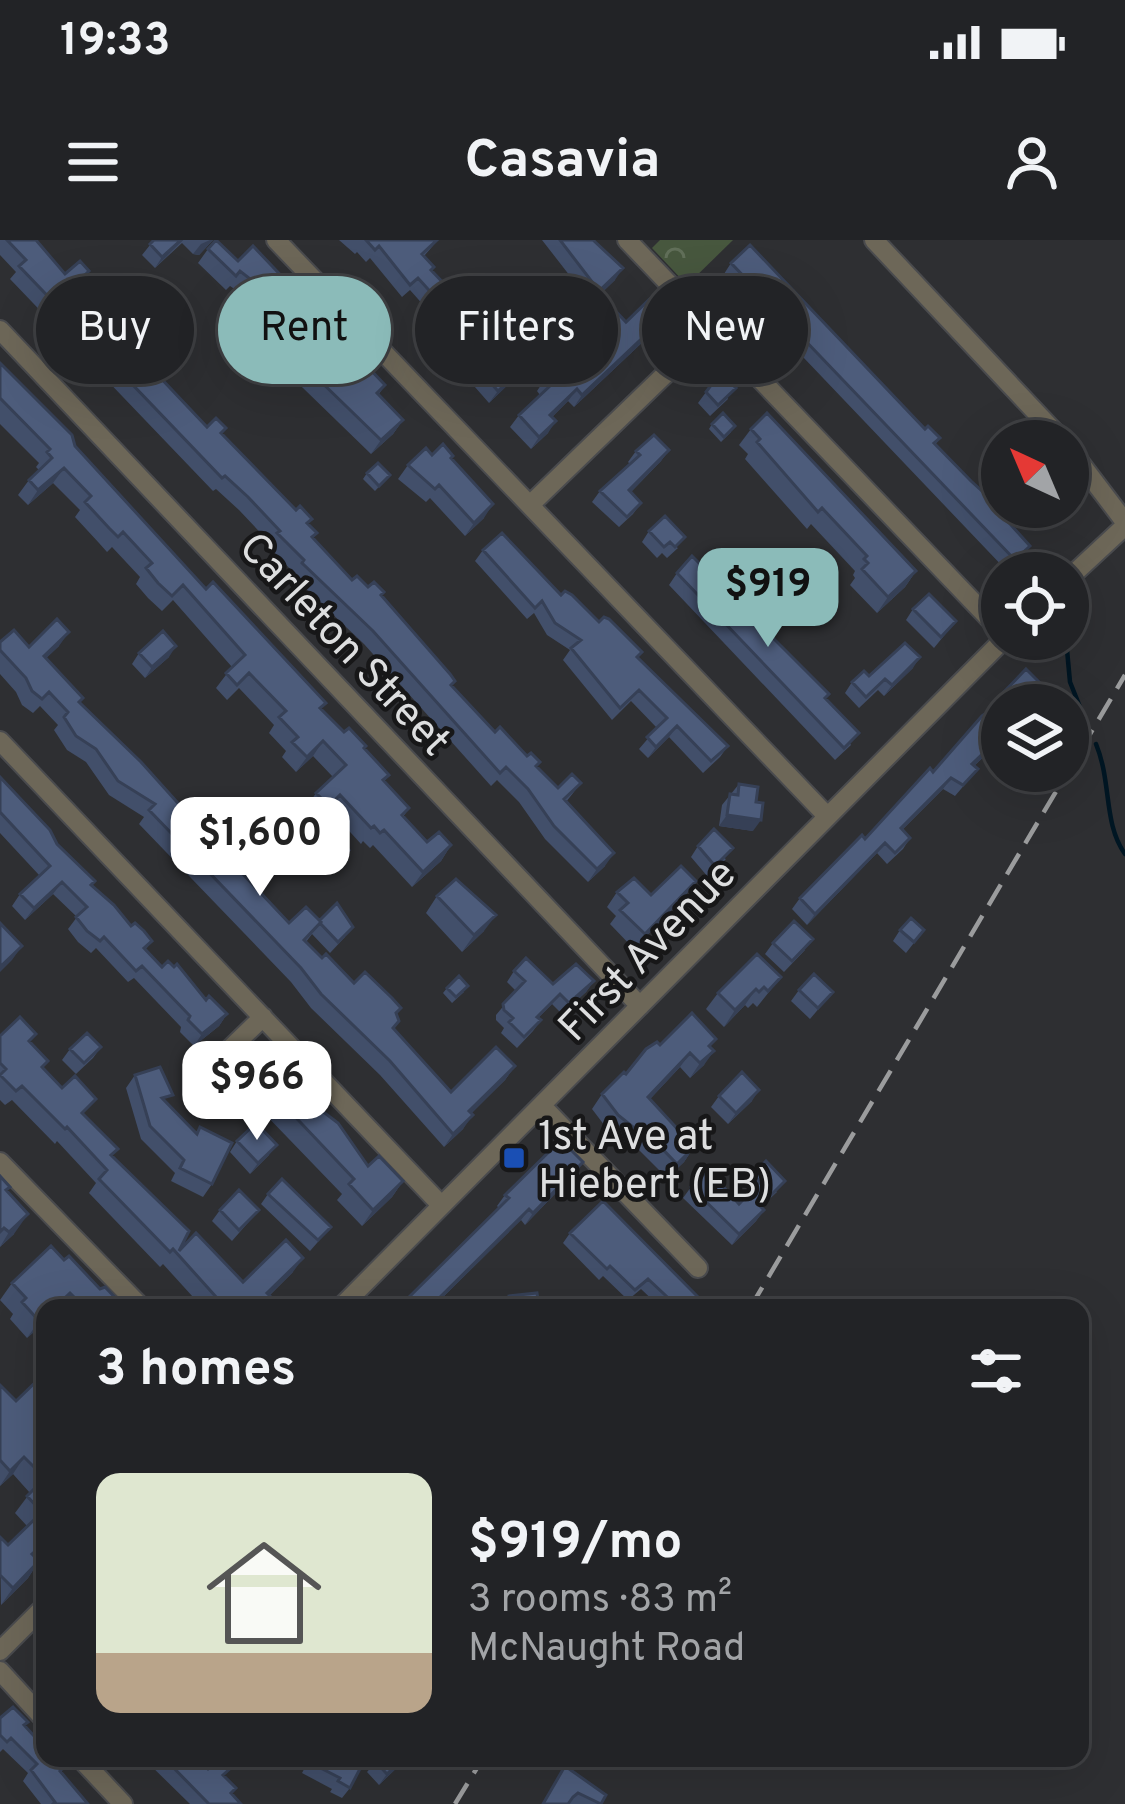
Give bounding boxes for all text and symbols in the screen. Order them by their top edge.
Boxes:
text: 19:33 [60,14,171,71]
text: Casavia [465,128,660,197]
icon: menu [60,129,126,195]
icon: person [999,129,1065,195]
chip: Buy [36,276,194,384]
chip: Rent [218,276,391,384]
chip: Filters [415,276,618,384]
chip: New [642,276,808,384]
north arrow [981,420,1089,528]
map controls [981,420,1089,792]
street label: Carleton Street [225,523,460,769]
pin: $919 [697,548,839,650]
button: locate [981,552,1089,660]
text: $919 [724,562,812,611]
button: layers [981,684,1089,792]
pin: $1,600 [162,797,358,899]
text: $1,600 [198,811,322,860]
street label: First Avenue [549,850,750,1055]
pin: $966 [186,1041,328,1143]
text: $966 [209,1055,305,1104]
place label: 1st Ave at Hiebert (EB) [538,1112,772,1213]
marker: 1st Ave at Hiebert (EB) [501,1145,527,1171]
icon: filters [963,1338,1029,1404]
text: 3 homes [96,1339,296,1404]
text: $919/mo [468,1512,682,1577]
icon: home [192,1521,336,1665]
text: 3 rooms · 83 m² [468,1577,732,1626]
text: McNaught Road [468,1626,745,1675]

